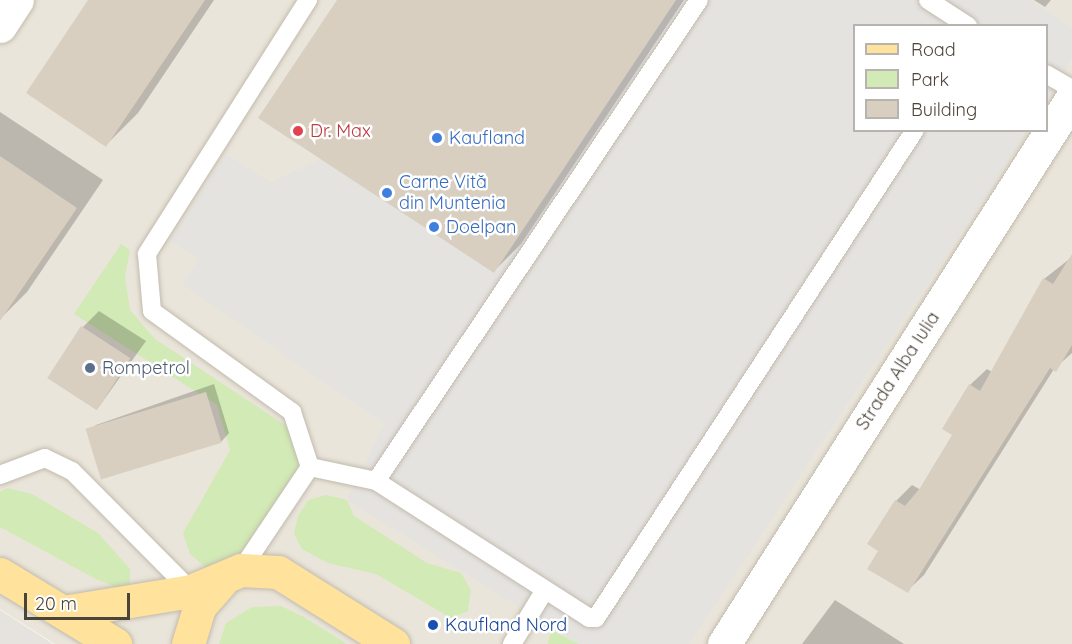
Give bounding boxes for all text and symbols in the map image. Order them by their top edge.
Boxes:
legend [853,24,1048,132]
text: Road [911,38,956,61]
text: Park [911,68,949,91]
text: Building [911,98,977,121]
place label: Dr. Max [310,120,371,142]
marker: Dr. Max [291,124,305,138]
place label: Kaufland [449,127,525,149]
marker: Kaufland [430,131,444,145]
place label: Carne Vită din Muntenia [399,172,506,214]
marker: Carne Vită din Muntenia [380,186,394,200]
place label: Doelpan [446,216,516,238]
marker: Doelpan [427,220,441,234]
street label: Strada Alba Iulia [852,308,944,434]
place label: Rompetrol [102,357,190,379]
marker: Rompetrol [83,361,97,375]
scale bar [27,581,134,619]
text: 20 m [35,592,77,615]
place label: Kaufland Nord [445,614,567,636]
marker: Kaufland Nord [426,618,440,632]

